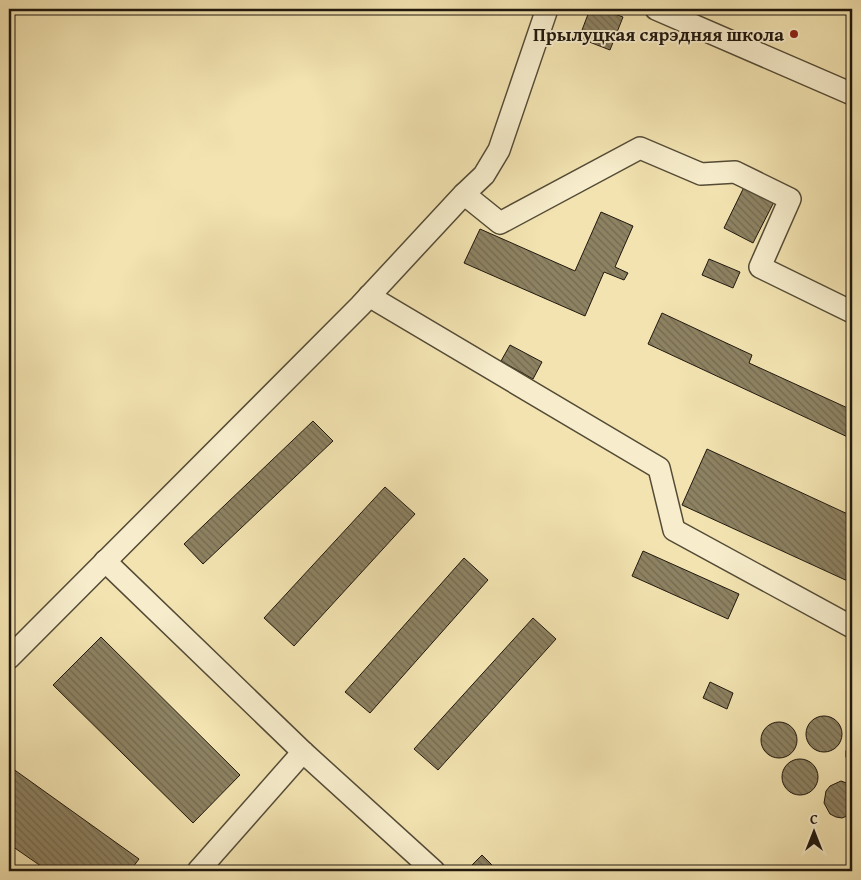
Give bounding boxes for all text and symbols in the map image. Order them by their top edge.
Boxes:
place label: Прылуцкая сярэдняя школа [533,20,784,48]
marker: Прылуцкая сярэдняя школа [788,28,800,40]
north arrow [788,808,838,858]
text: С [810,809,818,829]

